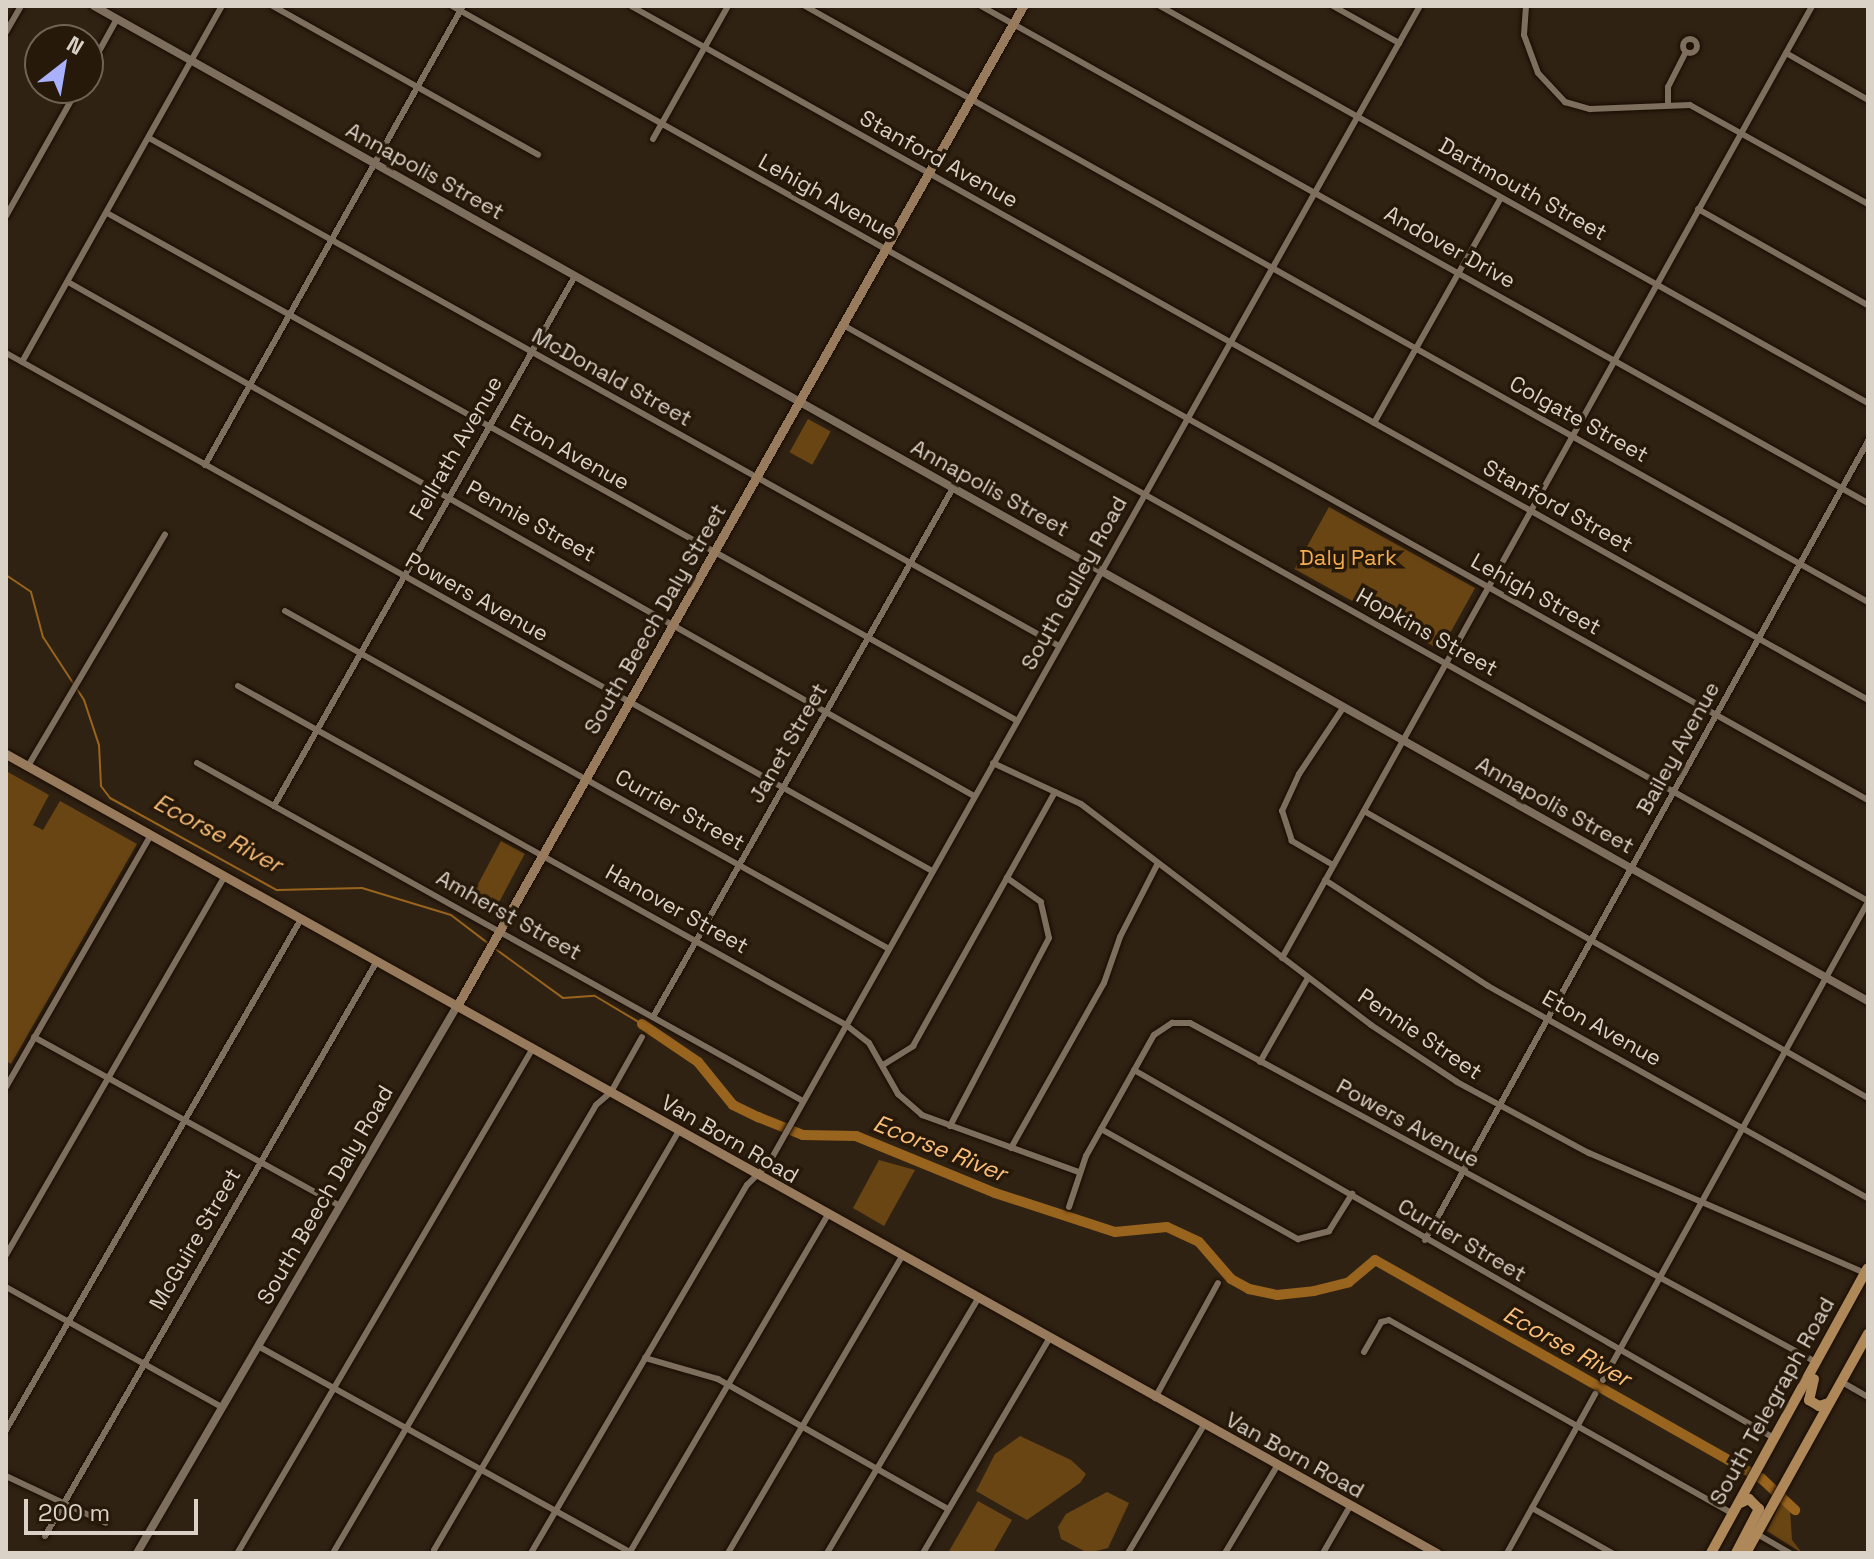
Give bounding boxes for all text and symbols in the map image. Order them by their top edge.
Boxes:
north arrow [24,24,104,104]
text: N [62,29,89,61]
street label: Stanford Avenue [855,104,1023,214]
street label: Annapolis Street [341,117,509,225]
street label: Dartmouth Street [1434,132,1612,246]
street label: Lehigh Avenue [754,148,902,246]
street label: Andover Drive [1380,200,1520,294]
street label: McDonald Street [527,322,697,432]
street label: Colgate Street [1505,370,1653,468]
street label: Fellrath Avenue [404,371,508,525]
street label: Eton Avenue [506,408,634,496]
street label: Annapolis Street [906,434,1074,542]
street label: Stanford Street [1479,454,1637,558]
street label: Pennie Street [462,475,600,567]
street label: South Gulley Road [1015,491,1133,675]
street label: South Beech Daly Street [578,499,732,739]
park label: Daly Park [1299,545,1397,571]
street label: Powers Avenue [401,547,553,647]
street label: Lehigh Street [1466,547,1606,641]
street label: Hopkins Street [1352,582,1502,682]
street label: Bailey Avenue [1631,677,1725,819]
street label: Janet Street [743,678,833,808]
street label: Annapolis Street [1471,751,1639,859]
street label: Currier Street [611,764,749,856]
water label: Ecorse River [149,787,287,879]
street label: Hanover Street [601,859,753,959]
street label: Amherst Street [432,864,586,966]
street label: Pennie Street [1353,983,1487,1085]
street label: Eton Avenue [1538,984,1666,1072]
street label: Powers Avenue [1332,1073,1484,1173]
street label: South Beech Daly Road [251,1081,399,1309]
street label: Van Born Road [657,1089,803,1189]
water label: Ecorse River [869,1108,1011,1188]
street label: McGuire Street [144,1163,246,1315]
street label: Currier Street [1393,1193,1531,1287]
street label: South Telegraph Road [1704,1292,1840,1510]
water label: Ecorse River [1498,1299,1636,1393]
street label: Van Born Road [1221,1406,1369,1504]
scale bar [28,1483,202,1533]
text: 200 m [38,1497,110,1528]

